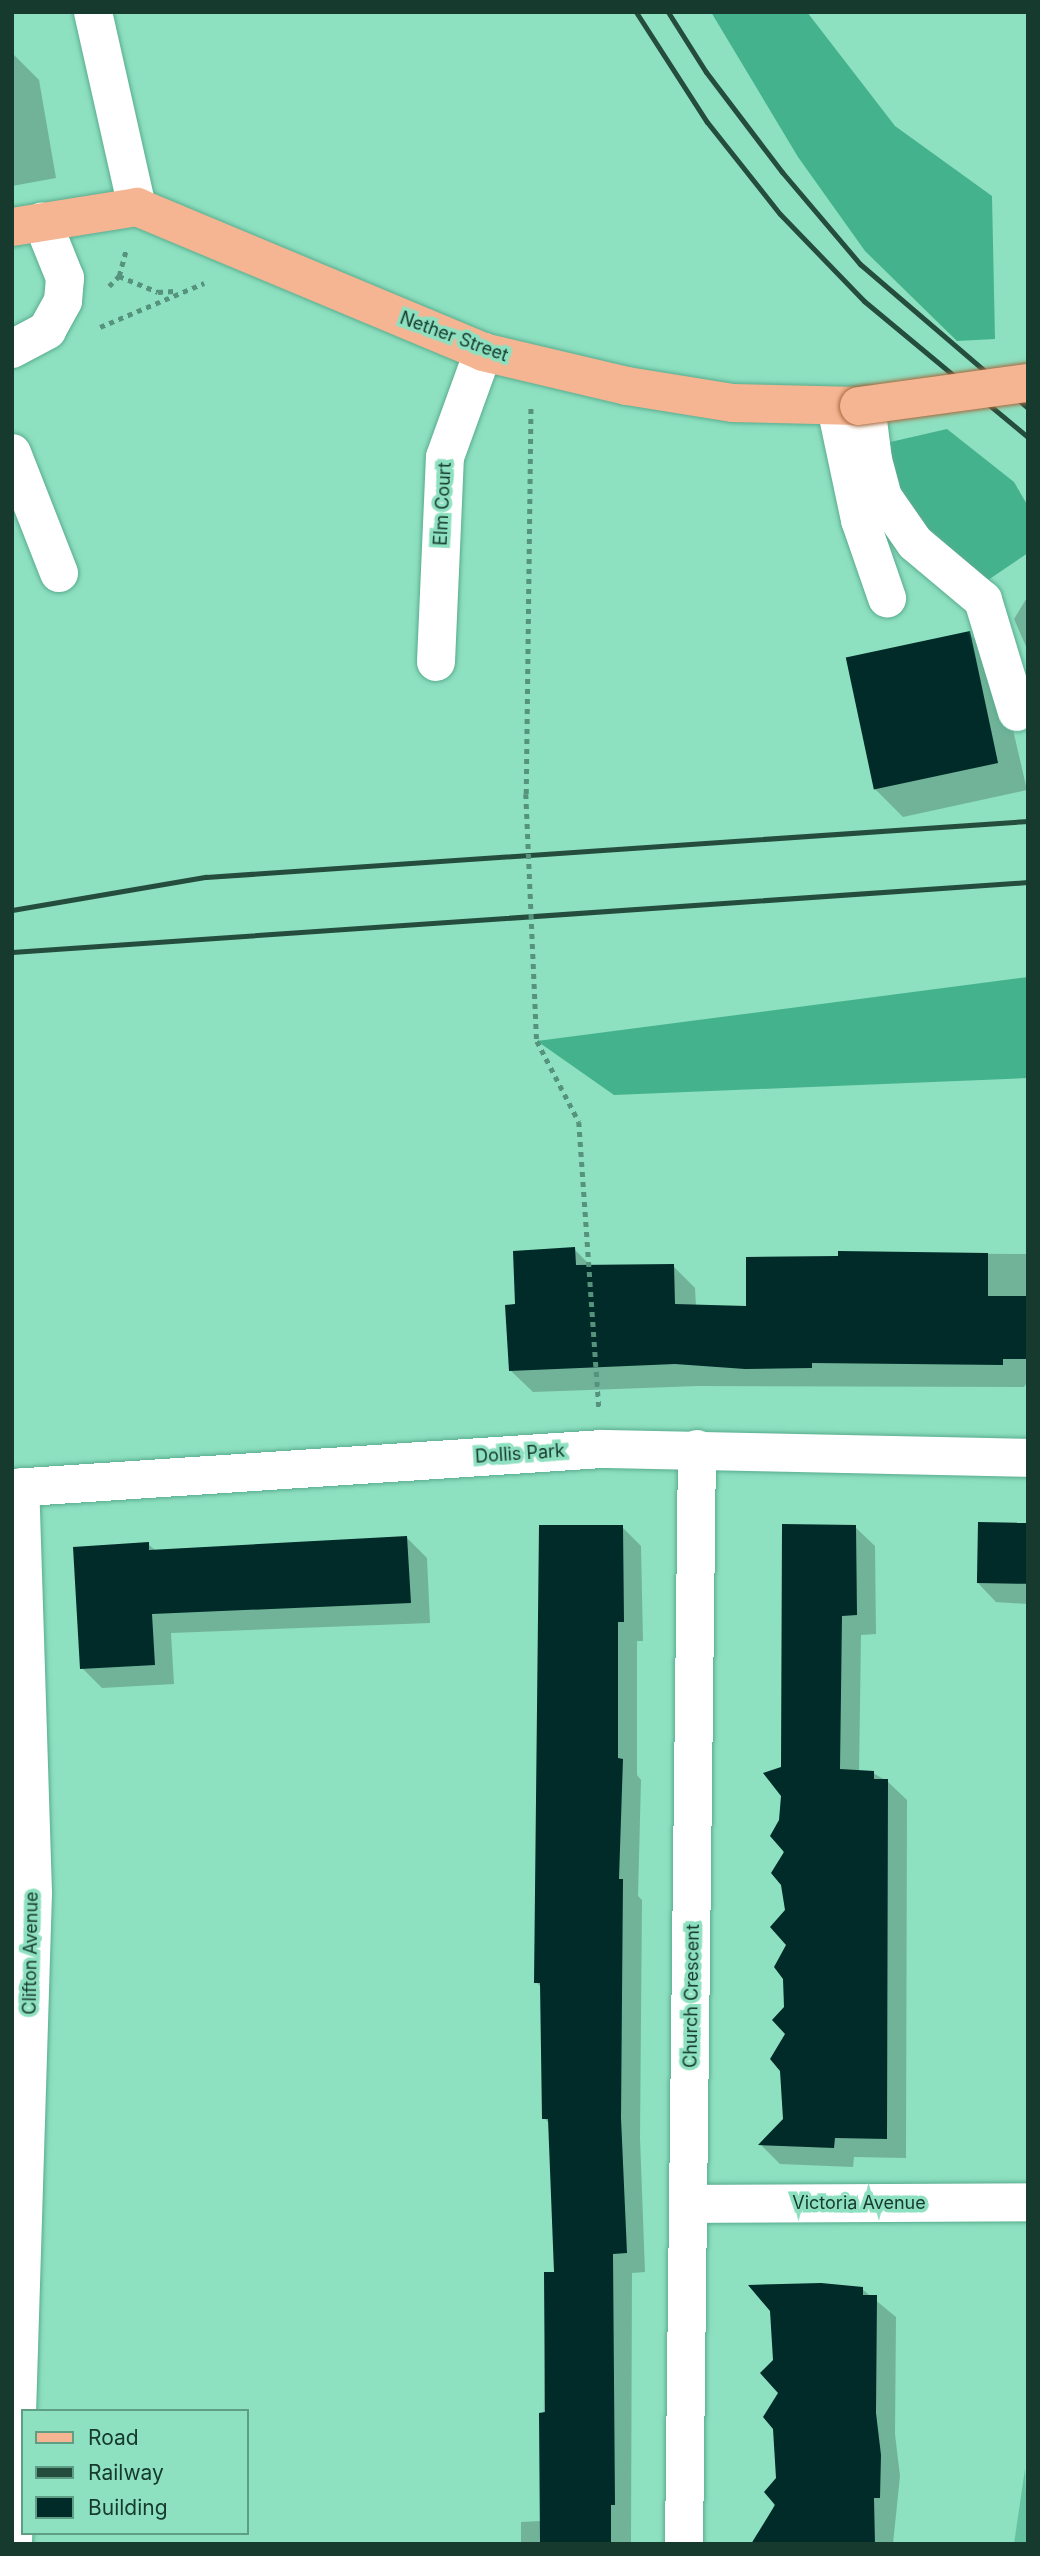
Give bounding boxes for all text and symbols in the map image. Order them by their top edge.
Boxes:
street label: Nether Street [397,307,511,367]
street label: Elm Court [430,462,456,546]
street label: Dollis Park [474,1440,566,1468]
street label: Clifton Avenue [19,1891,43,2015]
street label: Church Crescent [680,1924,704,2068]
street label: Victoria Avenue [792,2192,926,2214]
legend [21,2409,248,2535]
text: Road [88,2425,139,2450]
text: Railway [88,2460,164,2485]
text: Building [88,2495,168,2520]

